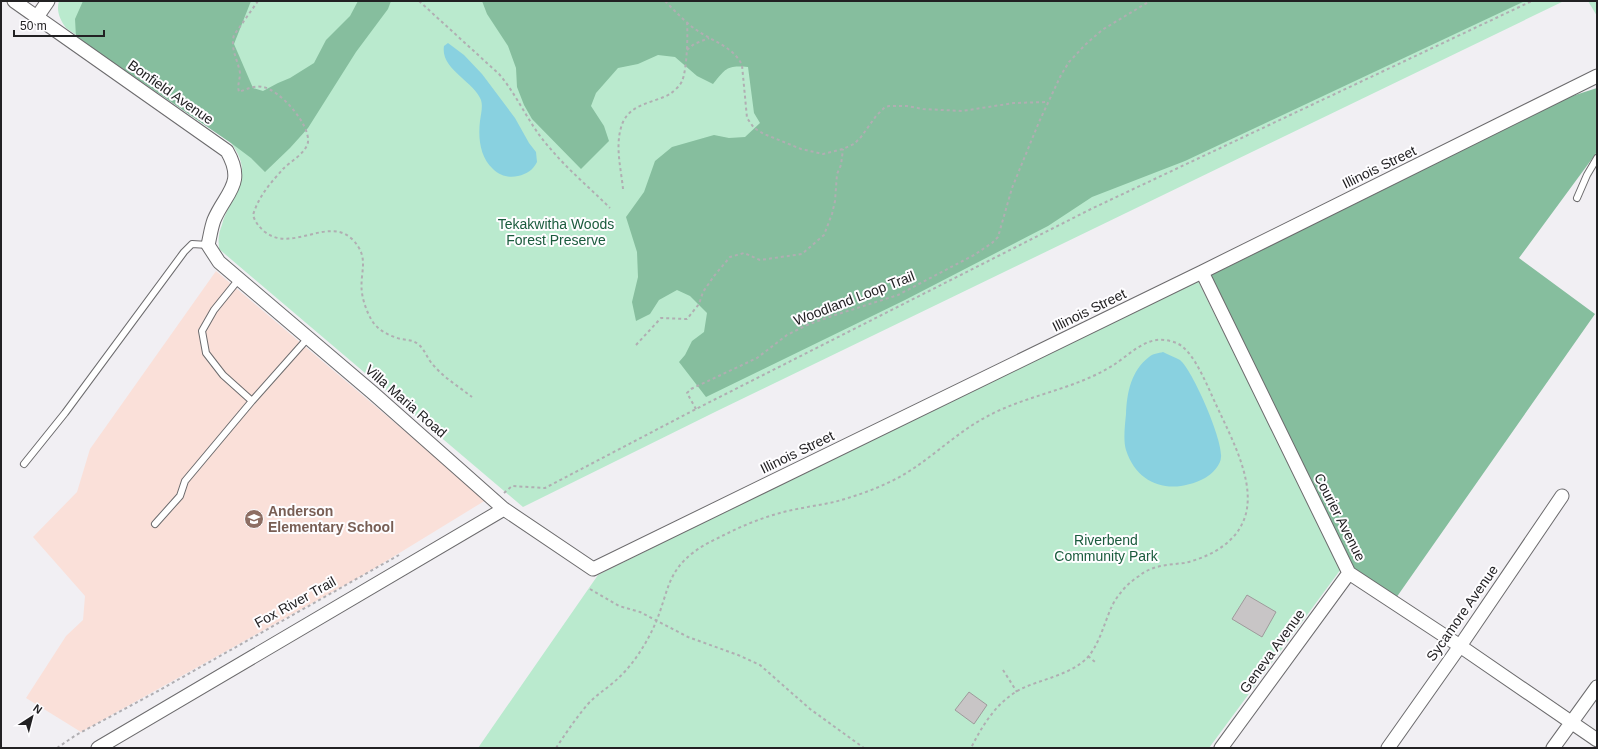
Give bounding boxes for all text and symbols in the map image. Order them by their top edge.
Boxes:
scale bar [14,12,104,38]
text: 50 m [20,19,47,33]
street label: Bonfield Avenue [125,56,217,128]
street label: Illinois Street [1339,142,1419,192]
park label: Tekakwitha Woods Forest Preserve [498,216,614,248]
street label: Woodland Loop Trail [791,268,917,328]
street label: Illinois Street [1049,285,1129,335]
street label: Villa Maria Road [362,361,450,441]
street label: Illinois Street [757,427,837,477]
street label: Courier Avenue [1311,470,1369,564]
place label: Anderson Elementary School [268,503,394,535]
school or university icon: Anderson Elementary School [243,508,265,530]
park label: Riverbend Community Park [1054,532,1159,564]
street label: Sycamore Avenue [1423,562,1501,664]
street label: Fox River Trail [252,573,338,631]
street label: Geneva Avenue [1236,606,1308,696]
north arrow [12,697,52,737]
text: N [31,702,45,716]

